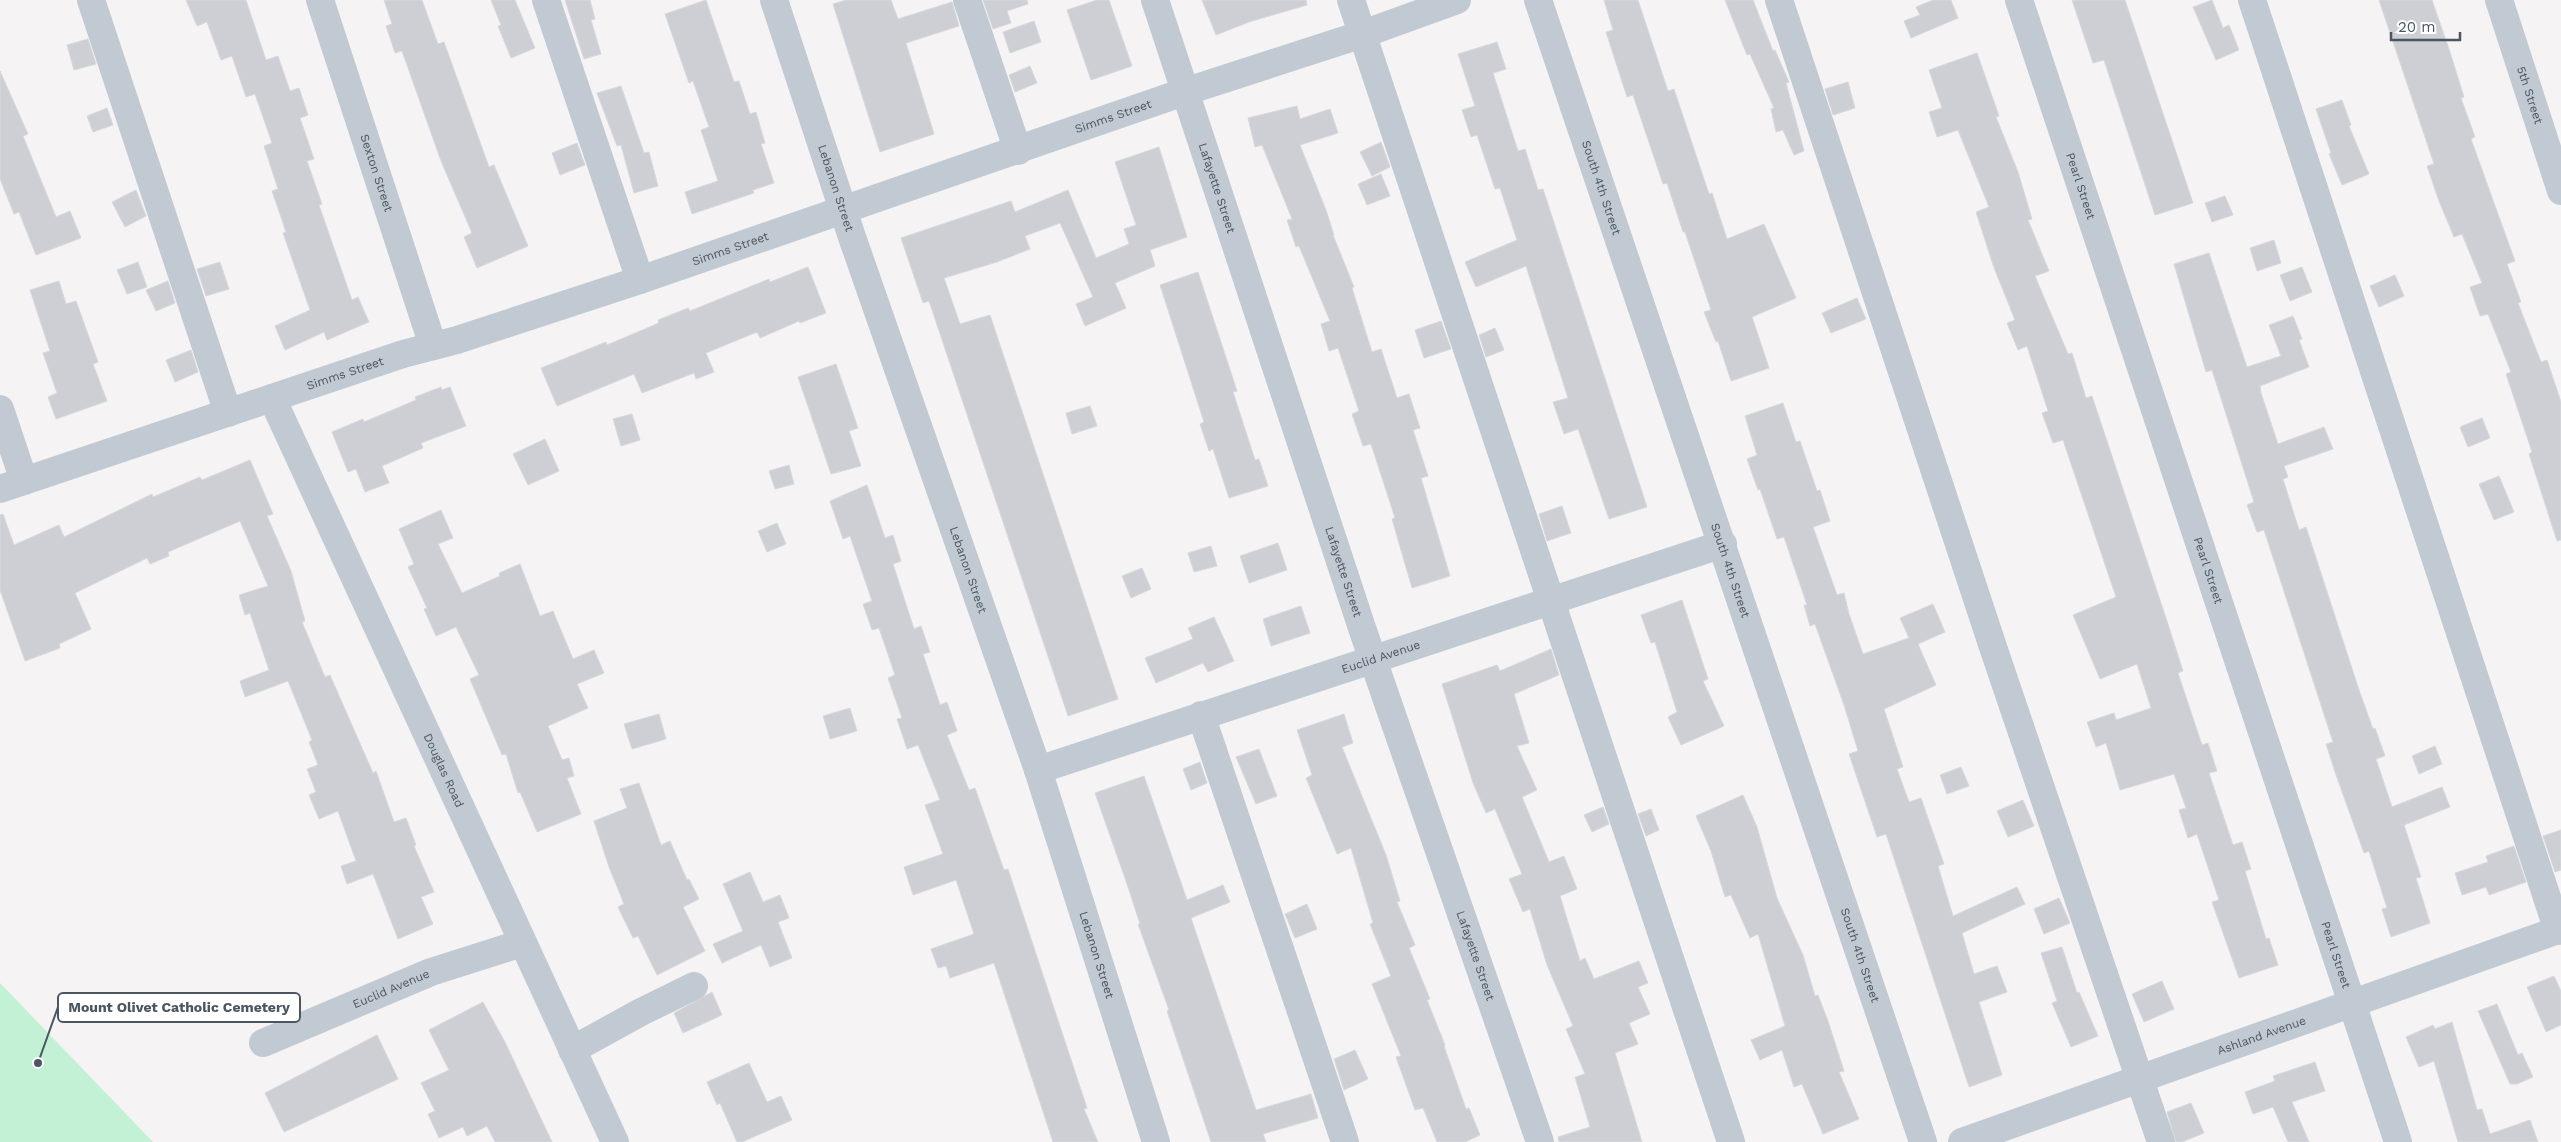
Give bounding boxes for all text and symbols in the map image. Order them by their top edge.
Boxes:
scale bar [2391,10,2460,42]
text: 20 m [2398,18,2436,36]
street label: 5th Street [2514,65,2546,126]
street label: Simms Street [1073,97,1153,136]
street label: Sexton Street [357,132,396,214]
street label: South 4th Street [1579,139,1624,237]
street label: Lafayette Street [1196,141,1238,235]
street label: Lebanon Street [815,143,857,233]
street label: Pearl Street [2063,151,2098,221]
street label: Simms Street [690,229,771,269]
street label: Simms Street [305,354,385,393]
street label: South 4th Street [1708,521,1753,620]
street label: Lebanon Street [947,525,990,615]
street label: Lafayette Street [1322,525,1365,619]
street label: Pearl Street [2191,535,2226,606]
street label: Euclid Avenue [1340,637,1422,676]
street label: Douglas Road [421,731,467,810]
street label: South 4th Street [1838,906,1882,1004]
street label: Lafayette Street [1453,909,1497,1002]
street label: Lebanon Street [1076,910,1117,1000]
street label: Pearl Street [2318,920,2353,990]
street label: Euclid Avenue [350,966,432,1011]
callout: Mount Olivet Catholic Cemetery [58,993,300,1022]
text: Mount Olivet Catholic Cemetery [68,999,290,1015]
street label: Ashland Avenue [2215,1013,2308,1058]

